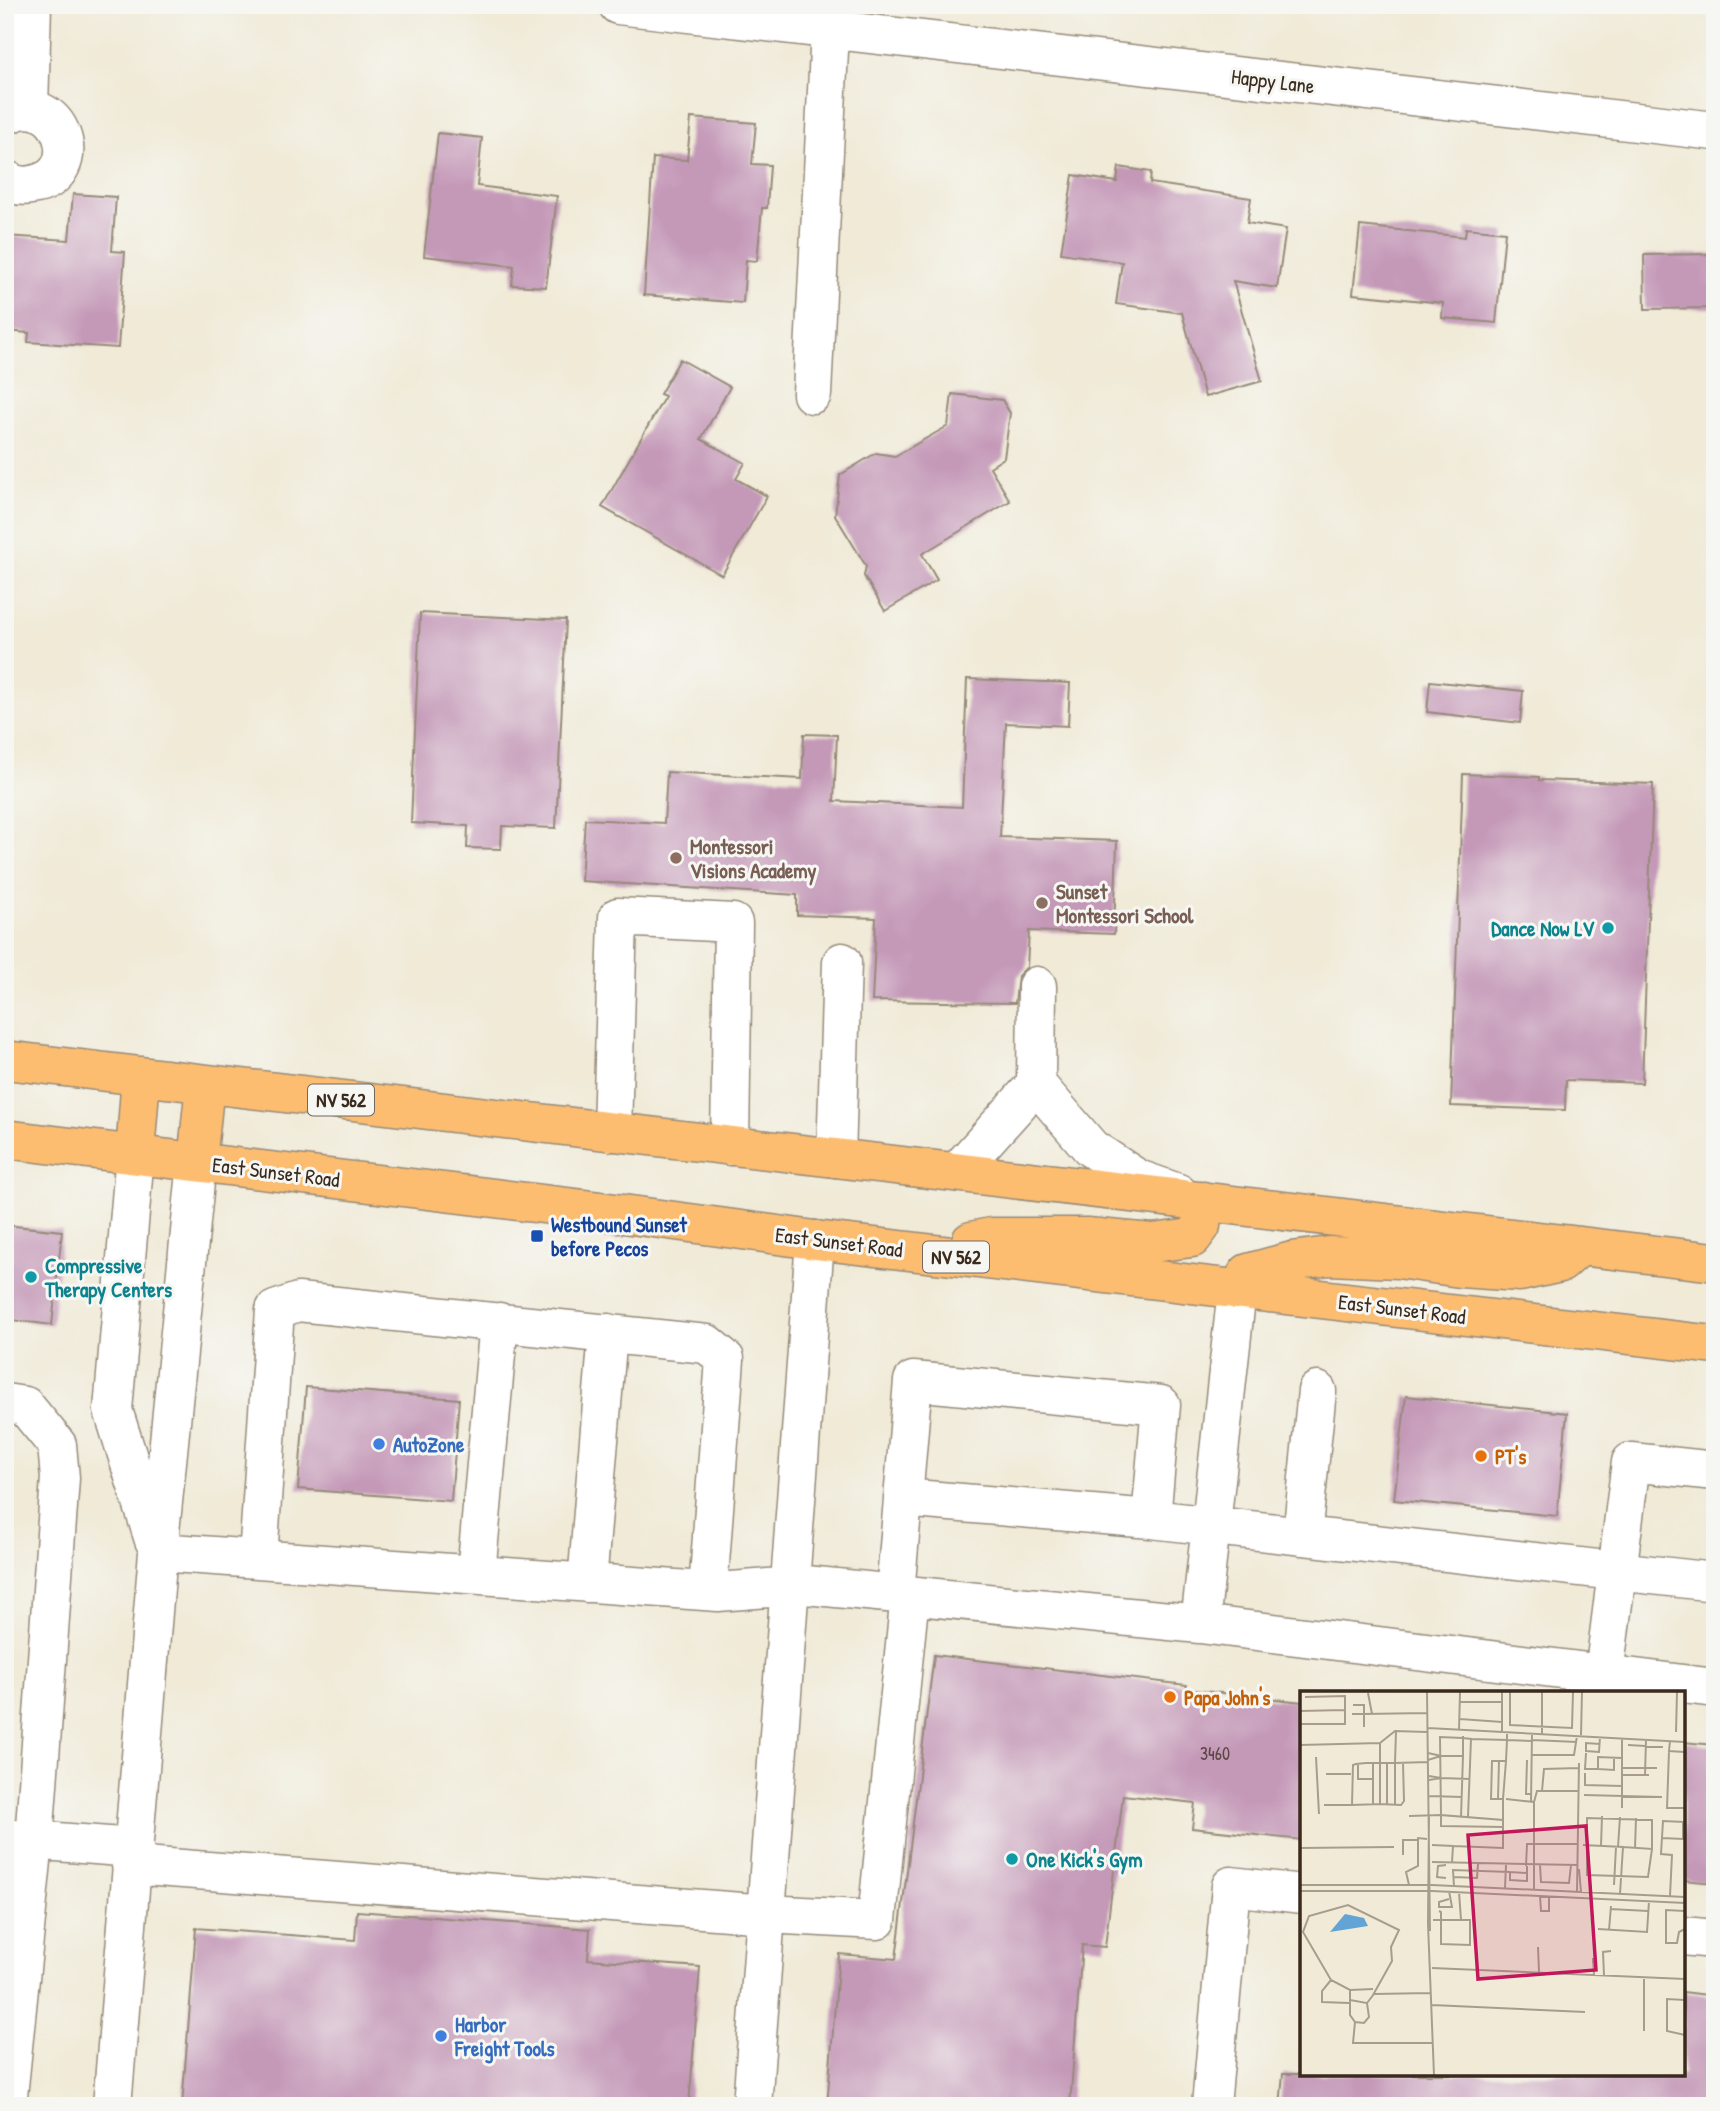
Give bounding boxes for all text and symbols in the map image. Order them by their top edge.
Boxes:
street label: Happy Lane [1230,62,1316,100]
place label: Montessori Visions Academy [690,832,817,886]
marker: Montessori Visions Academy [668,850,684,866]
place label: Sunset Montessori School [1056,877,1194,930]
marker: Sunset Montessori School [1034,895,1050,911]
place label: Dance Now LV [1491,914,1595,943]
marker: Dance Now LV [1600,920,1616,936]
road number: NV 562 [308,1084,374,1116]
street label: East Sunset Road [211,1150,341,1194]
place label: Westbound Sunset before Pecos [551,1210,688,1263]
street label: East Sunset Road [774,1220,904,1264]
marker: Westbound Sunset before Pecos [529,1228,545,1244]
road number: NV 562 [923,1242,989,1273]
place label: Compressive Therapy Centers [44,1251,172,1305]
marker: Compressive Therapy Centers [23,1269,39,1285]
street label: East Sunset Road [1337,1287,1467,1331]
place label: AutoZone [393,1430,465,1459]
marker: AutoZone [371,1436,387,1452]
place label: PT's [1495,1442,1526,1471]
marker: PT's [1473,1448,1489,1464]
place label: Papa John's [1184,1683,1270,1713]
marker: Papa John's [1162,1689,1178,1705]
inset map [1300,1691,1685,2076]
house number: 3460 [1200,1741,1230,1766]
place label: One Kick's Gym [1026,1845,1143,1875]
marker: One Kick's Gym [1004,1851,1020,1867]
place label: Harbor Freight Tools [454,2010,555,2064]
marker: Harbor Freight Tools [433,2028,449,2044]

